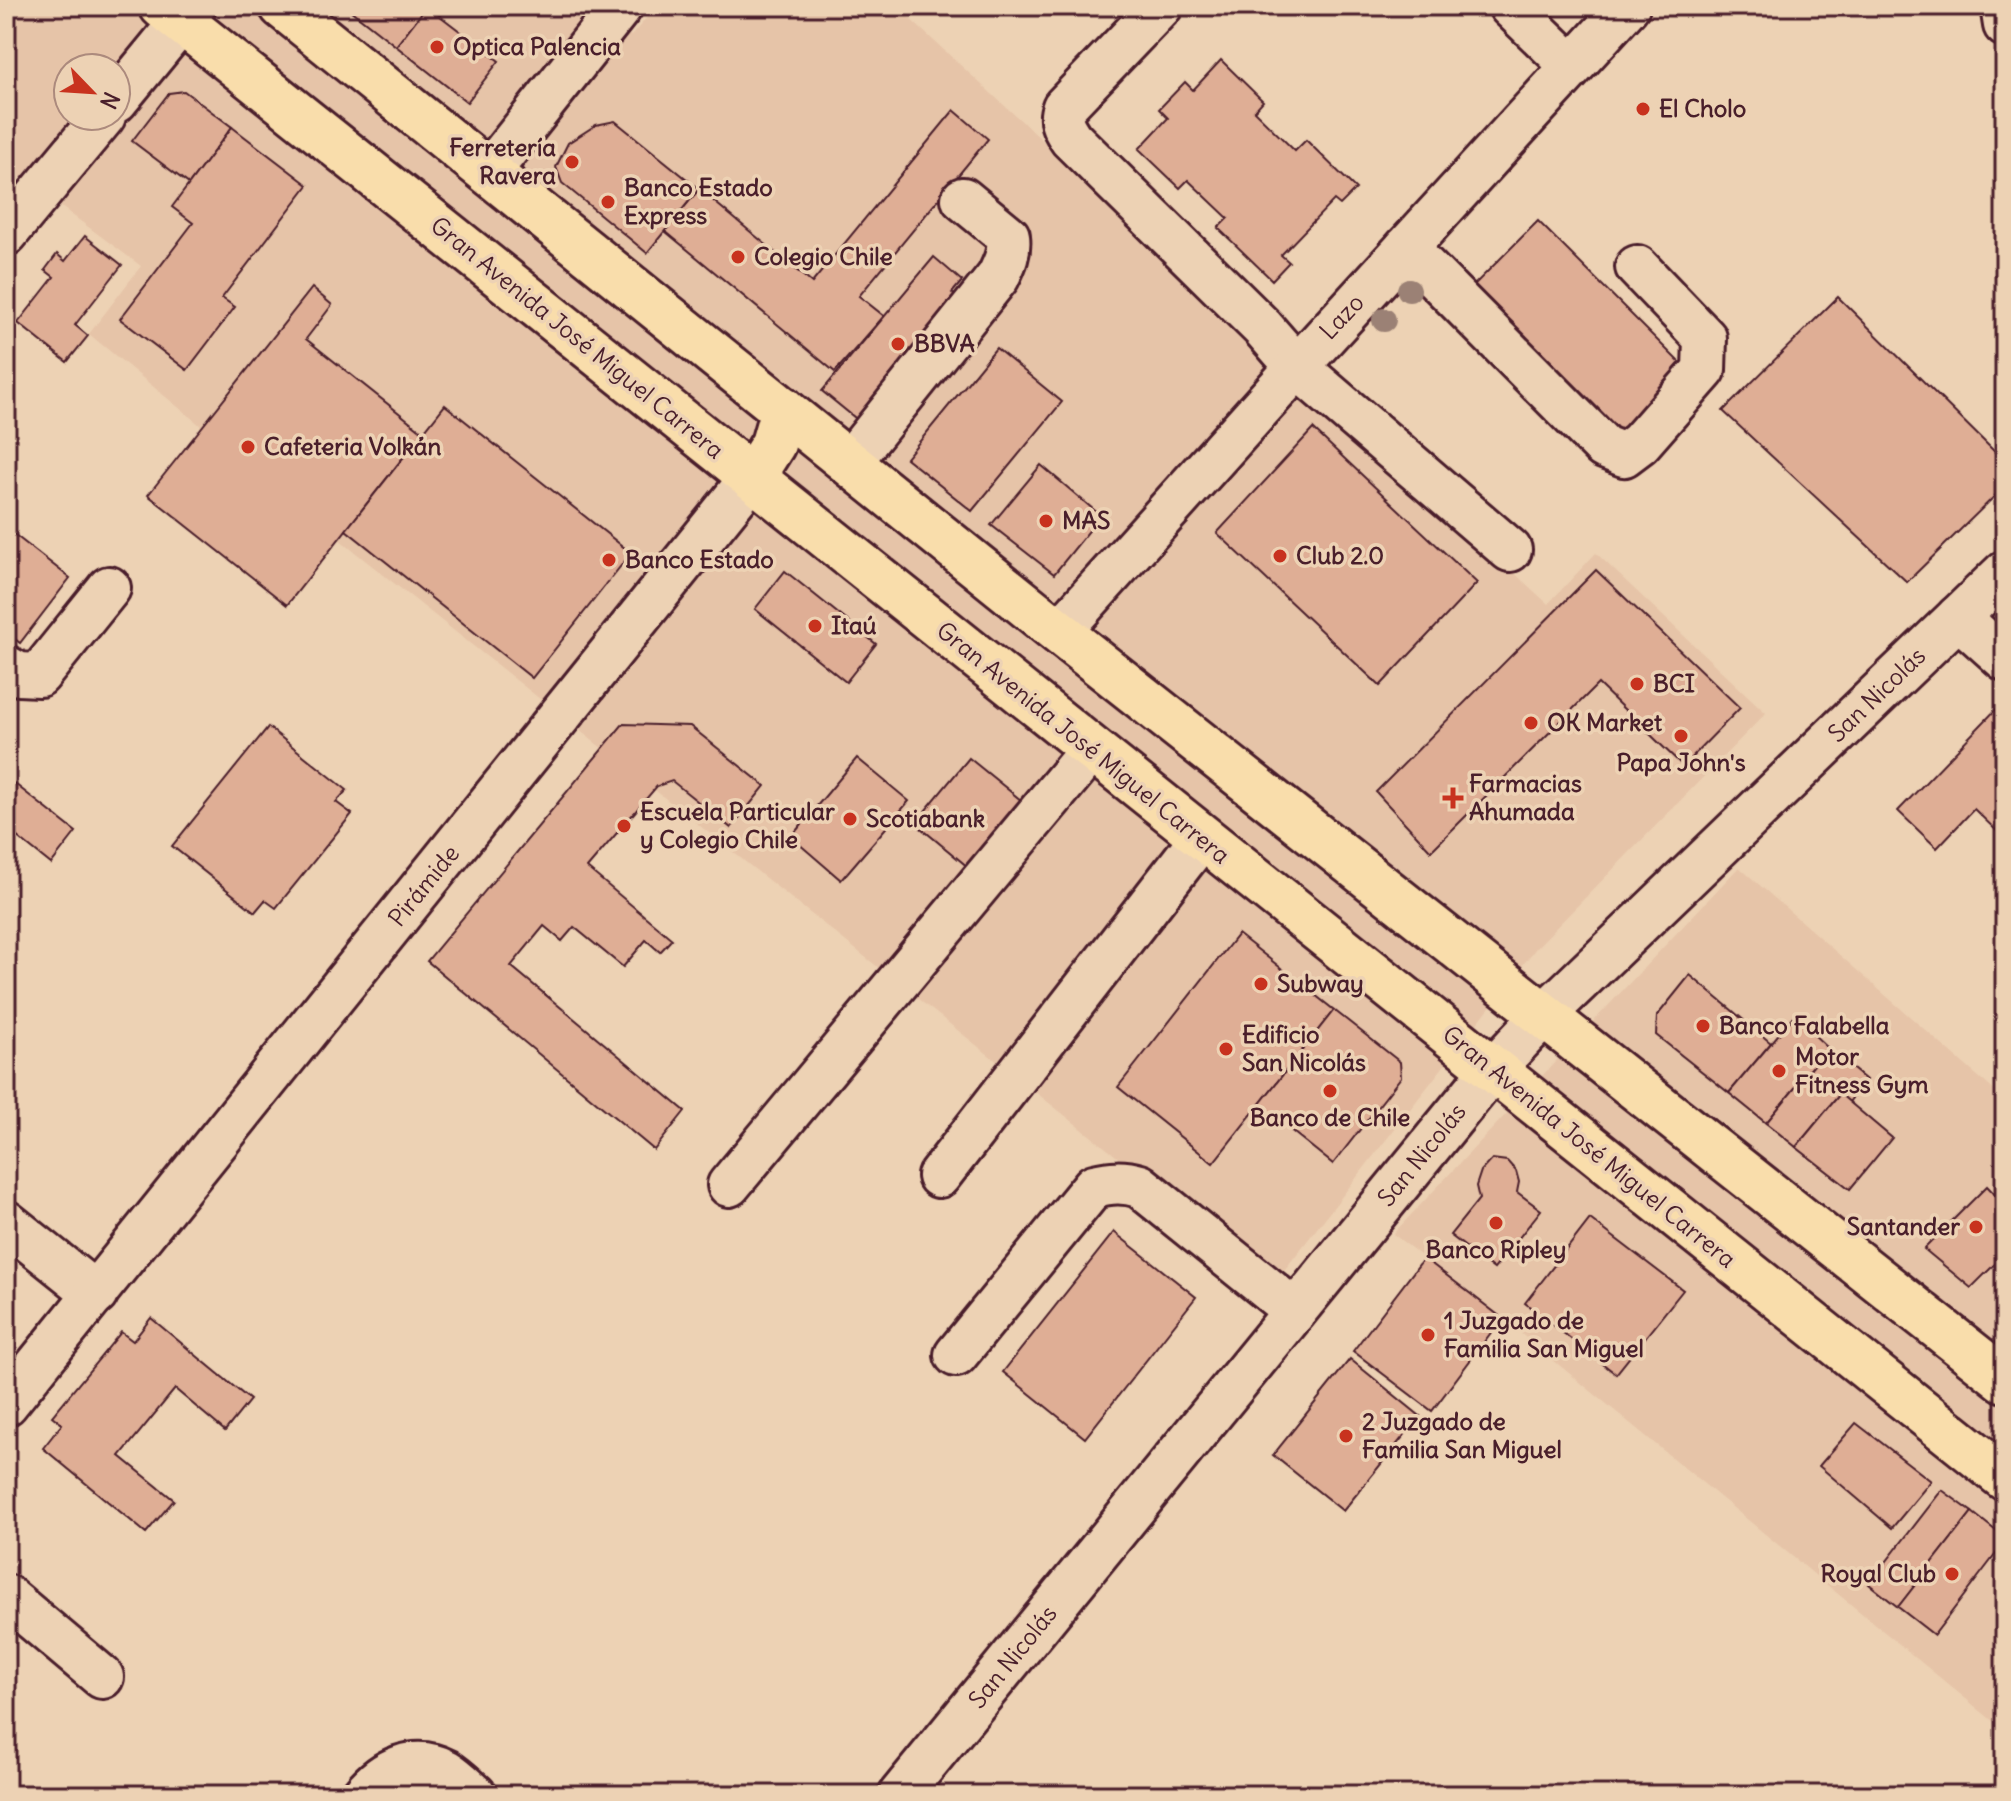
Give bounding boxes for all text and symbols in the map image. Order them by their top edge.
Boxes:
place label: Optica Palencia [453,31,621,61]
marker: Optica Palencia [428,38,446,56]
north arrow [52,52,132,132]
text: N [94,88,126,113]
place label: El Cholo [1659,93,1746,123]
marker: El Cholo [1634,100,1652,118]
place label: Ferretería Ravera [449,132,556,190]
marker: Ferretería Ravera [563,153,581,171]
place label: Banco Estado Express [624,172,773,230]
marker: Banco Estado Express [599,193,617,211]
street label: Gran Avenida José Miguel Carrera [425,210,730,465]
place label: Colegio Chile [754,241,893,271]
marker: Colegio Chile [729,248,747,266]
street label: Lazo [1313,287,1370,345]
place label: BBVA [914,328,975,358]
marker: BBVA [889,335,907,353]
place label: Cafeteria Volkán [264,431,442,461]
marker: Cafeteria Volkán [239,438,257,456]
place label: MAS [1062,505,1110,535]
marker: MAS [1037,512,1055,530]
place label: Club 2.0 [1296,540,1384,570]
place label: Banco Estado [625,544,774,574]
marker: Club 2.0 [1271,547,1289,565]
marker: Banco Estado [600,551,618,569]
place label: Itaú [831,610,877,640]
street label: Gran Avenida José Miguel Carrera [931,615,1236,870]
marker: Itaú [806,617,824,635]
street label: San Nicolás [1821,640,1931,748]
place label: BCI [1653,668,1696,698]
marker: BCI [1628,675,1646,693]
place label: OK Market [1547,707,1663,737]
marker: OK Market [1522,714,1540,732]
marker: Papa John's [1672,727,1690,745]
place label: Papa John's [1616,747,1746,777]
place label: Farmacias Ahumada [1469,768,1582,826]
marker: Farmacias Ahumada [1444,789,1462,807]
place label: Escuela Particular y Colegio Chile [640,796,835,854]
place label: Scotiabank [866,803,985,833]
marker: Scotiabank [841,810,859,828]
marker: Escuela Particular y Colegio Chile [615,817,633,835]
street label: Pirámide [381,838,465,932]
place label: Subway [1277,968,1364,998]
marker: Subway [1252,975,1270,993]
place label: Banco Falabella [1719,1010,1890,1040]
marker: Banco Falabella [1694,1017,1712,1035]
place label: Edificio San Nicolás [1242,1019,1366,1077]
street label: Gran Avenida José Miguel Carrera [1437,1019,1742,1274]
marker: Edificio San Nicolás [1217,1040,1235,1058]
place label: Motor Fitness Gym [1795,1041,1928,1099]
marker: Motor Fitness Gym [1770,1062,1788,1080]
marker: Banco de Chile [1321,1082,1339,1100]
street label: San Nicolás [1371,1097,1472,1212]
place label: Banco de Chile [1250,1102,1410,1132]
place label: Santander [1847,1211,1960,1241]
marker: Banco Ripley [1487,1214,1505,1232]
marker: Santander [1967,1218,1985,1236]
place label: Banco Ripley [1426,1234,1566,1264]
place label: 1 Juzgado de Familia San Miguel [1444,1305,1644,1363]
marker: 1 Juzgado de Familia San Miguel [1419,1326,1437,1344]
place label: 2 Juzgado de Familia San Miguel [1362,1406,1562,1464]
marker: 2 Juzgado de Familia San Miguel [1337,1427,1355,1445]
place label: Royal Club [1821,1558,1936,1588]
marker: Royal Club [1943,1565,1961,1583]
street label: San Nicolás [962,1599,1063,1714]

